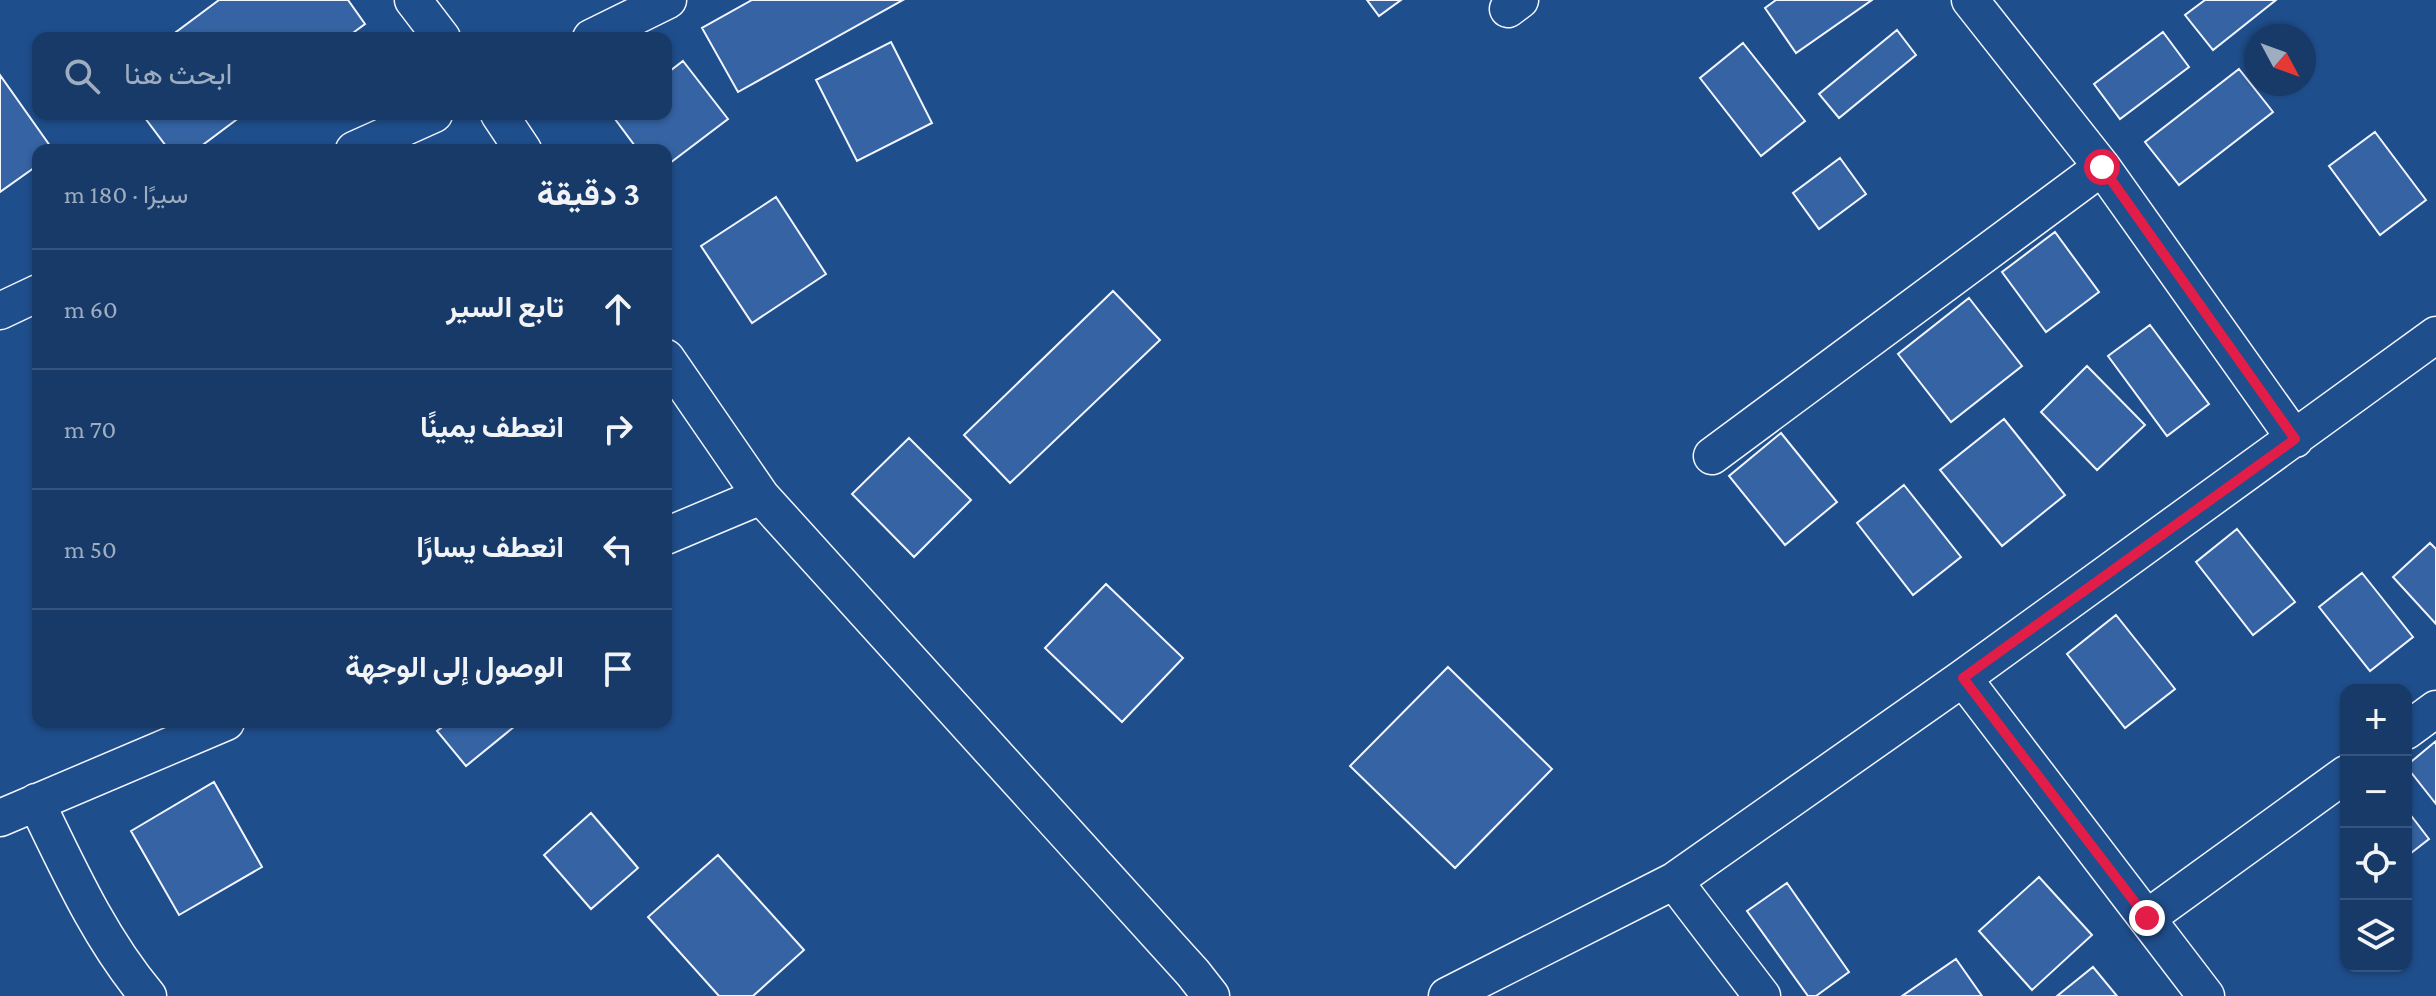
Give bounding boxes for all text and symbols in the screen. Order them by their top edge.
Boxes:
north arrow [2244,24,2316,96]
search box [32,32,672,120]
icon: search [60,54,104,98]
text: ابحث هنا [124,57,233,90]
route start [2084,149,2120,185]
text: 3 دقيقة [537,175,640,212]
text: سيرًا · 180 m [64,180,188,209]
icon: ahead [596,287,640,331]
text: تابع السير [446,290,564,323]
text: 60 m [64,295,118,324]
icon: right [596,407,640,451]
text: انعطف يمينًا [420,410,564,443]
text: 70 m [64,415,116,444]
icon: left [596,527,640,571]
text: انعطف يسارًا [416,530,564,563]
text: 50 m [64,535,117,564]
icon: arrive [596,647,640,691]
text: الوصول إلى الوجهة [345,650,564,683]
map controls [2340,684,2412,972]
button: + [2340,684,2412,756]
button: − [2340,756,2412,828]
button: locate [2340,828,2412,900]
route end [2129,900,2165,936]
button: layers [2340,900,2412,972]

